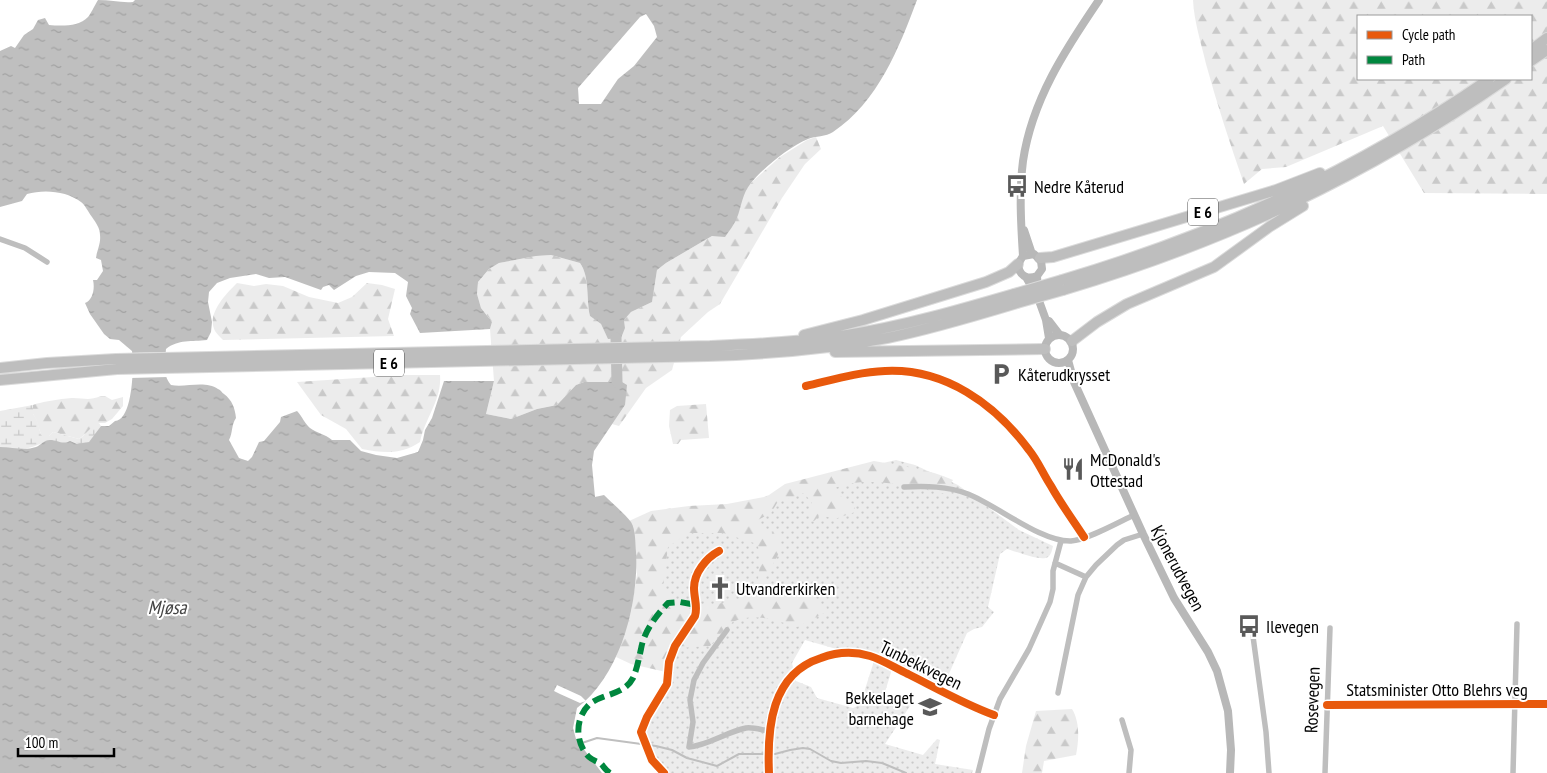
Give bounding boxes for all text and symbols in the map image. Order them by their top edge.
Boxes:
legend [1357,15,1532,80]
text: Cycle path [1402,25,1455,44]
text: Path [1402,50,1425,69]
bus stop icon: Nedre Kåterud [1004,173,1030,199]
place label: Nedre Kåterud [1034,175,1124,198]
road number: E 6 [1188,198,1218,226]
road number: E 6 [374,349,404,376]
parking icon: Kåterudkrysset [988,361,1014,387]
place label: Kåterudkrysset [1018,363,1110,386]
place label: McDonald's Ottestad [1090,448,1161,492]
restaurant icon: McDonald's Ottestad [1060,456,1086,482]
street label: Kjonerudvegen [1146,521,1210,615]
church icon: Utvandrerkirken [707,575,733,601]
place label: Utvandrerkirken [736,577,835,600]
water label: Mjøsa [148,595,188,619]
bus stop icon: Ilevegen [1236,613,1262,639]
place label: Ilevegen [1266,615,1319,638]
street label: Tunbekkvegen [876,635,966,695]
street label: Rosevegen [1299,666,1325,734]
street label: Statsminister Otto Blehrs veg [1346,678,1528,701]
place label: Bekkelaget barnehage [845,686,914,730]
school or university icon: Bekkelaget barnehage [917,694,943,720]
scale bar [18,726,114,758]
text: 100 m [25,733,58,752]

